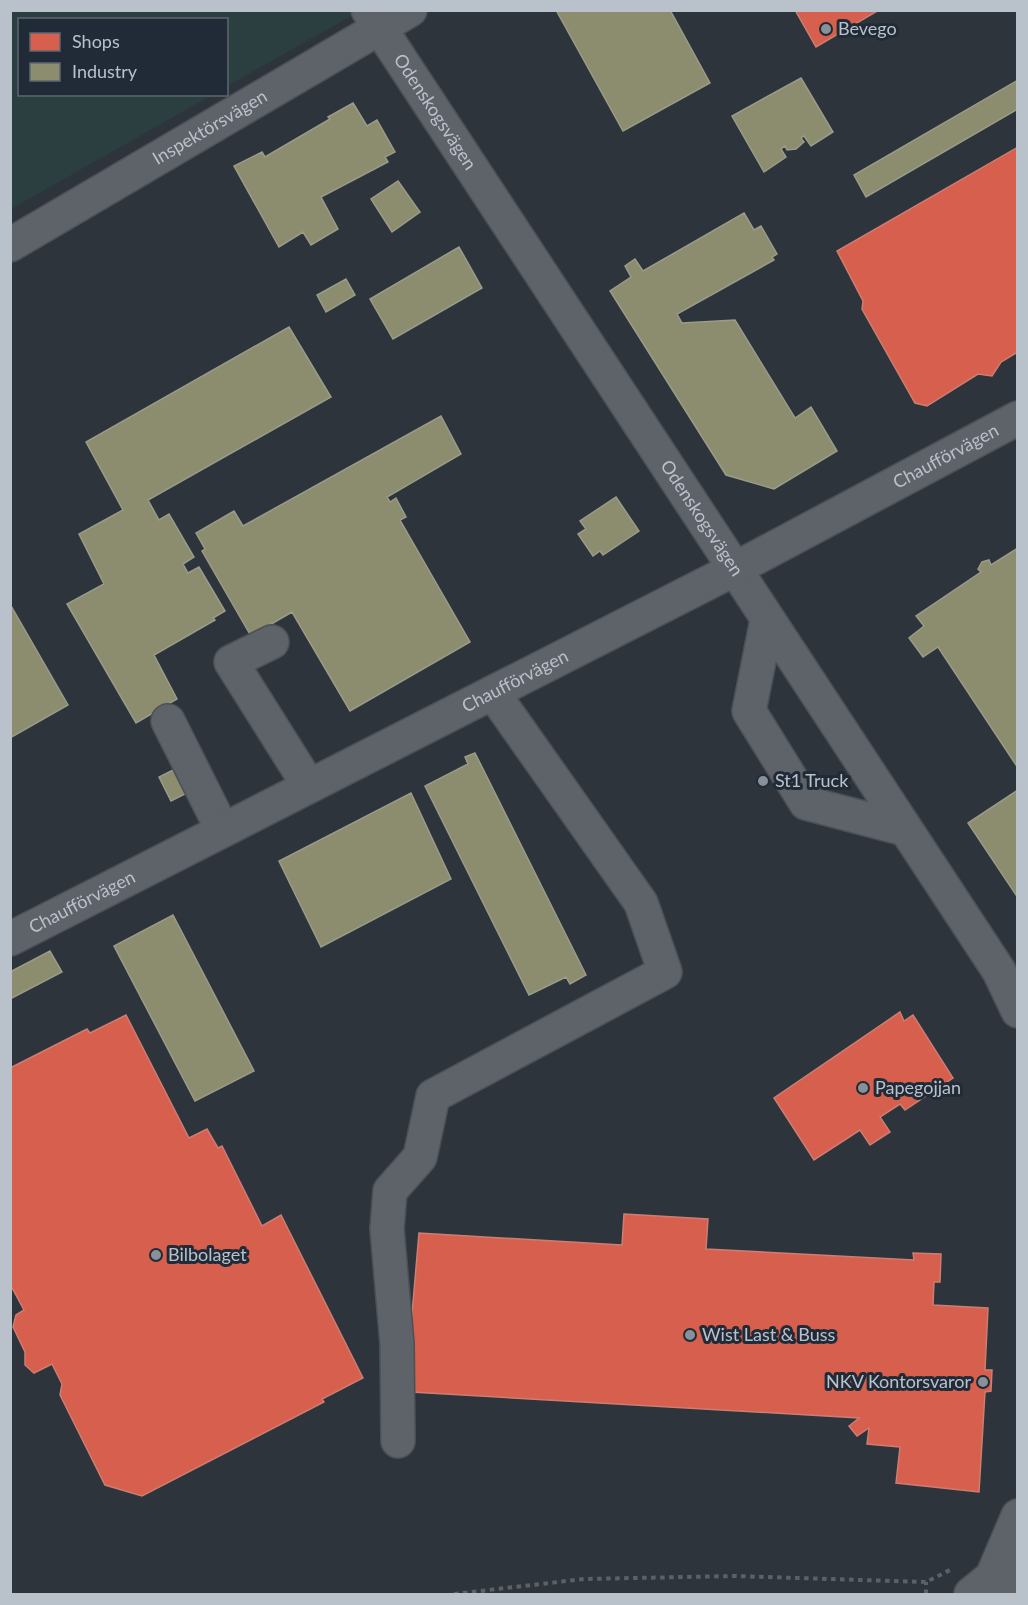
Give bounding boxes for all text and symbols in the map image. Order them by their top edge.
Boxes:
place label: Bevego [838,17,897,39]
legend [18,18,228,96]
marker: Bevego [819,22,833,36]
text: Shops [72,30,120,52]
street label: Odenskogsvägen [390,49,482,174]
text: Industry [72,60,138,82]
street label: Inspektörsvägen [148,84,271,169]
street label: Chaufförvägen [889,418,1002,493]
street label: Odenskogsvägen [656,455,749,580]
street label: Chaufförvägen [458,644,571,717]
place label: St1 Truck [775,769,849,791]
marker: St1 Truck [756,774,770,788]
street label: Chaufförvägen [25,865,139,938]
place label: Papegojjan [875,1076,961,1098]
marker: Papegojjan [856,1081,870,1095]
place label: Bilbolaget [168,1243,247,1265]
marker: Bilbolaget [149,1248,163,1262]
place label: Wist Last & Buss [702,1323,835,1345]
marker: Wist Last & Buss [683,1328,697,1342]
place label: NKV Kontorsvaror [826,1370,971,1392]
marker: NKV Kontorsvaror [976,1375,990,1389]

